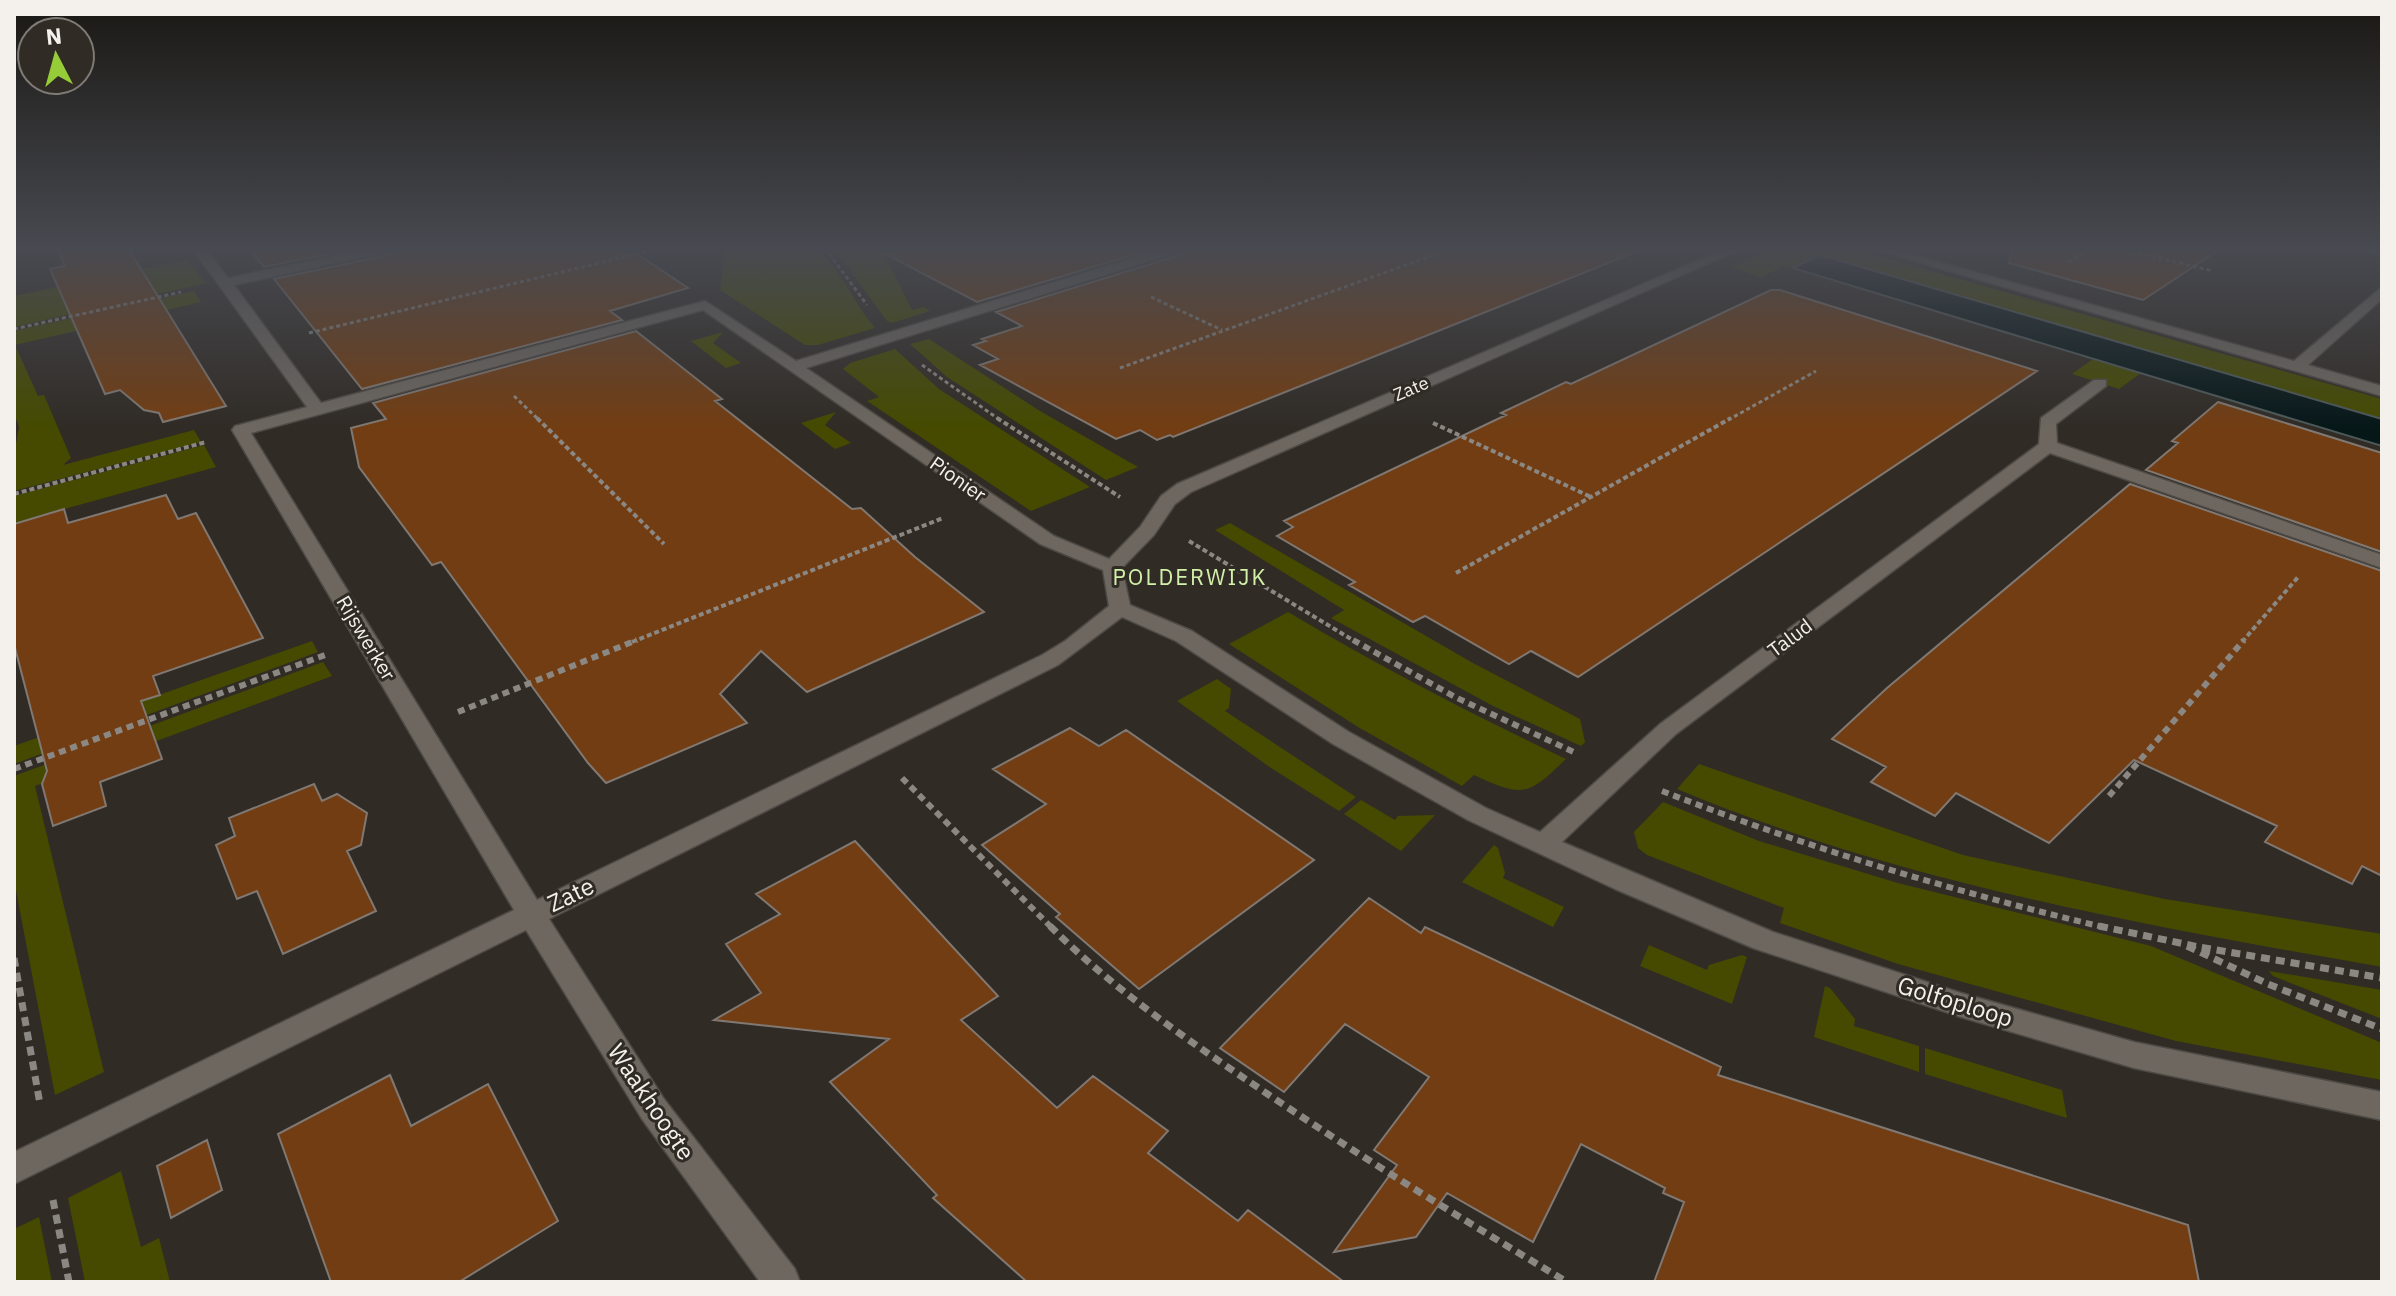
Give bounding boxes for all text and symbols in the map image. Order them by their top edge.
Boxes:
north arrow [16,16,96,96]
text: N [44,20,63,51]
street label: Zate [1390,371,1432,406]
street label: Pionier [925,449,992,508]
district label: POLDERWIJK [1113,562,1268,591]
street label: Rijswerker [331,590,402,685]
street label: Talud [1762,612,1817,663]
street label: Zate [542,869,599,919]
street label: Golfoploop [1894,968,2017,1034]
street label: Waakhoogte [601,1037,703,1166]

